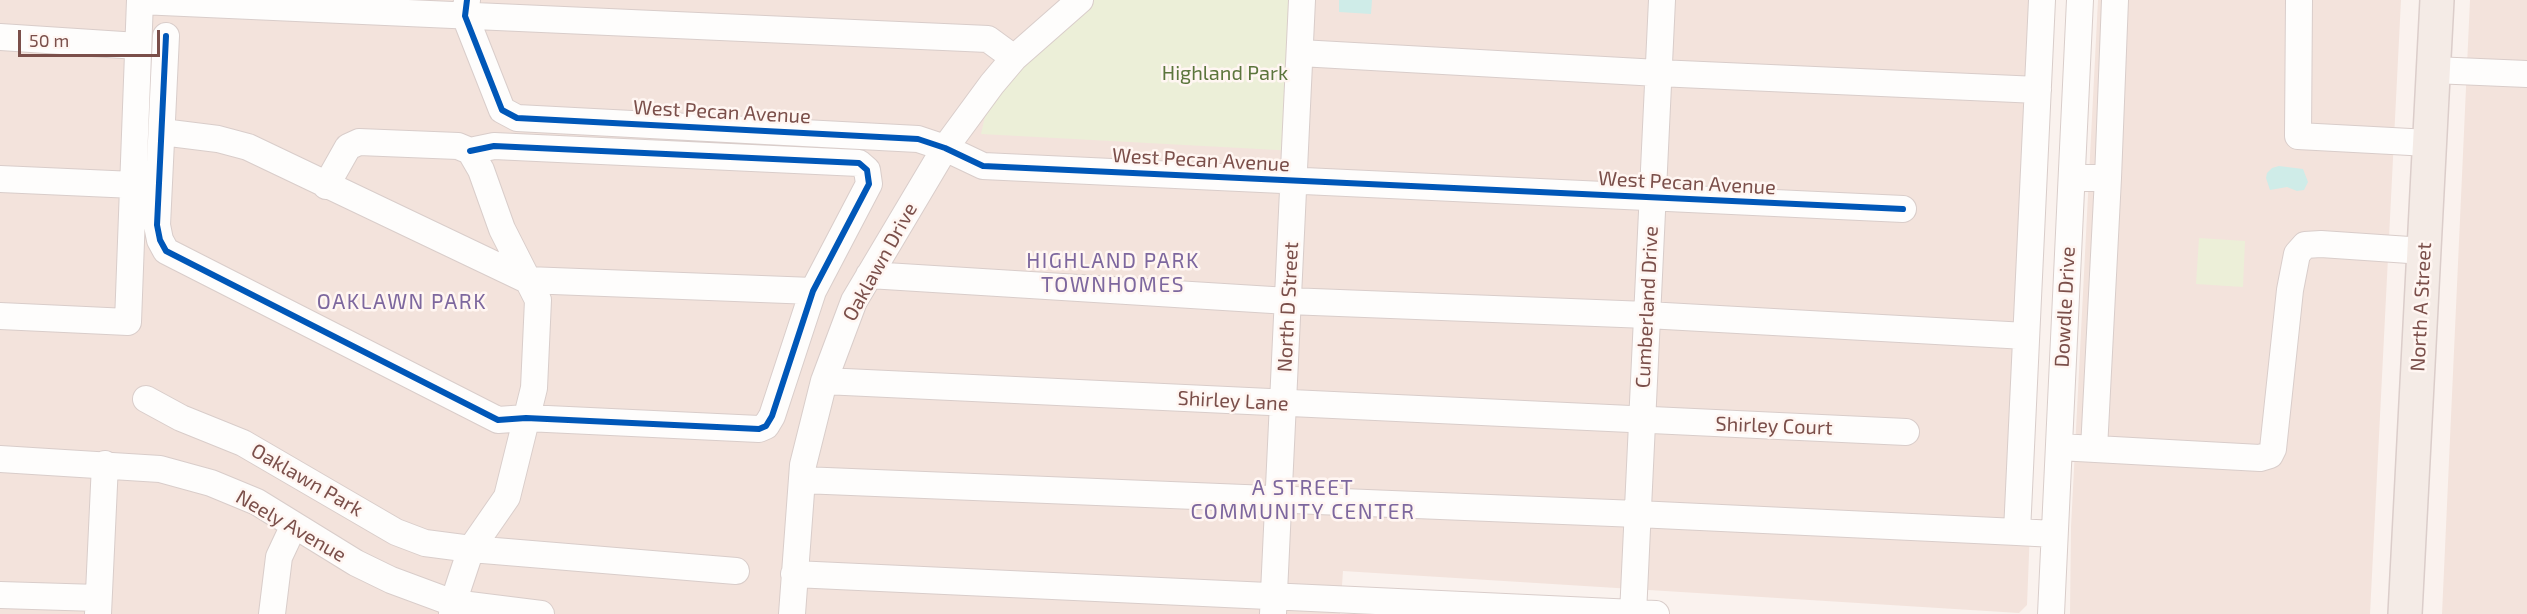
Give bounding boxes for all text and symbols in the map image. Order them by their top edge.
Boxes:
scale bar [21,18,164,56]
text: 50 m [29,29,69,51]
park label: Highland Park [1162,61,1288,85]
street label: West Pecan Avenue [633,95,811,129]
street label: West Pecan Avenue [1112,143,1290,177]
street label: West Pecan Avenue [1598,166,1776,200]
street label: Oaklawn Drive [838,199,922,325]
street label: Cumberland Drive [1631,225,1663,389]
street label: North D Street [1273,241,1303,373]
street label: North A Street [2406,242,2436,372]
street label: Dowdle Drive [2050,246,2080,368]
district label: HIGHLAND PARK TOWNHOMES [1026,248,1200,298]
district label: OAKLAWN PARK [317,289,487,315]
street label: Shirley Lane [1177,386,1289,416]
street label: Shirley Court [1715,412,1833,440]
street label: Oaklawn Park [247,438,367,522]
district label: A STREET COMMUNITY CENTER [1190,475,1416,525]
street label: Neely Avenue [232,485,350,567]

